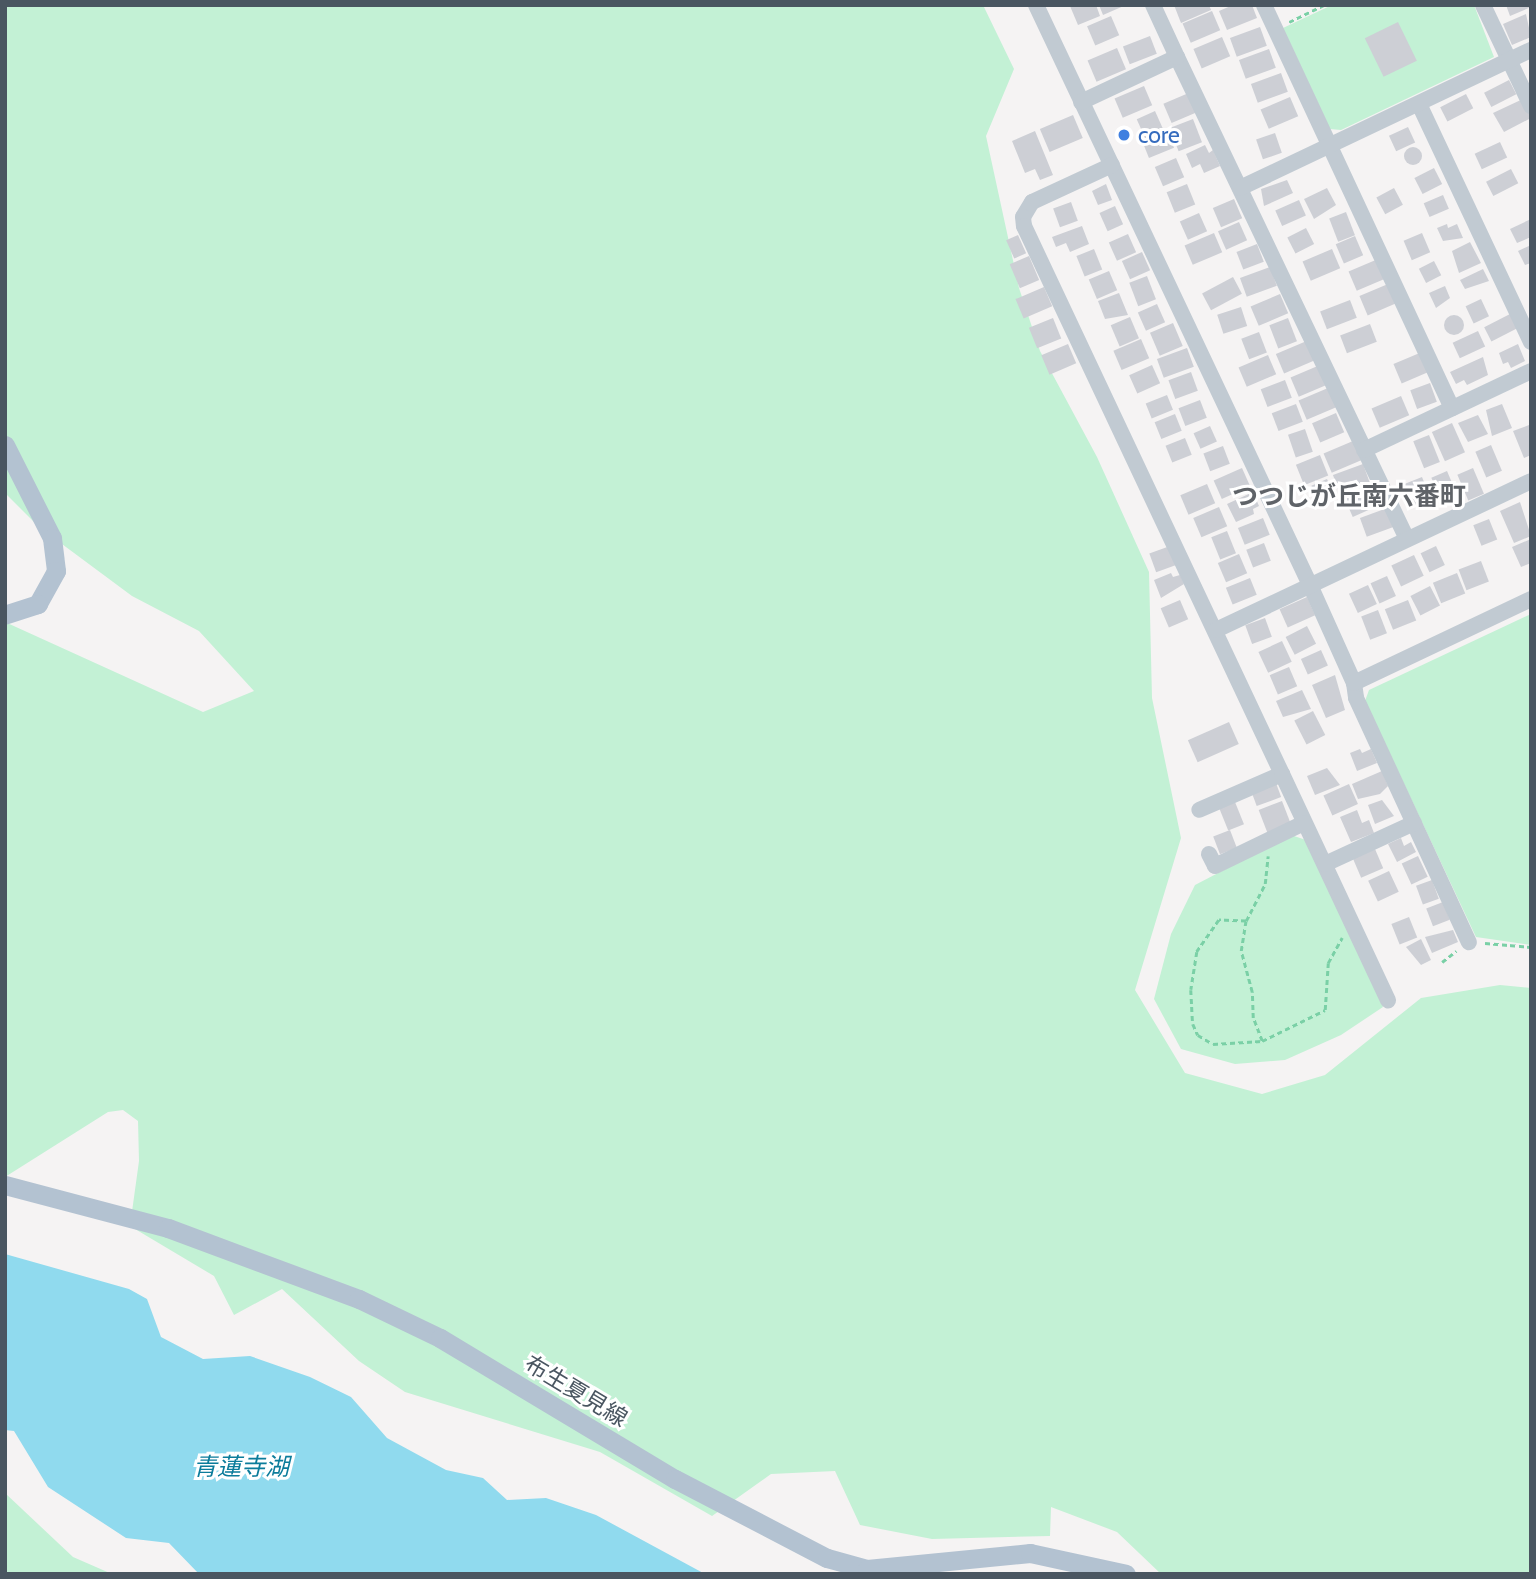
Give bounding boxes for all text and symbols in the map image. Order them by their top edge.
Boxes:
place label: core [1138,121,1180,149]
marker: core [1116,127,1132,143]
district label: つつじが丘南六番町 [1232,481,1466,513]
street label: 布生夏見線 [520,1350,632,1432]
water label: 青蓮寺湖 [193,1453,289,1481]

